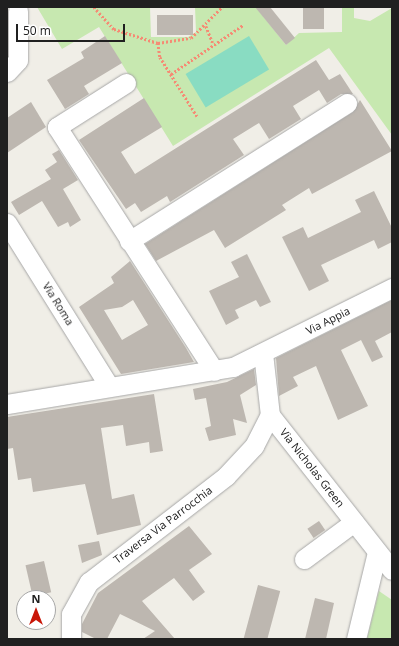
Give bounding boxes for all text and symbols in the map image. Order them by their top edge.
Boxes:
scale bar [18,16,127,42]
text: 50 m [23,22,51,39]
street label: Via Roma [40,280,76,328]
street label: Via Appia [304,304,352,338]
street label: Via Nicholas Green [277,426,347,510]
street label: Traversa Via Parrocchia [111,484,215,566]
north arrow [16,590,56,630]
text: N [32,591,40,606]

